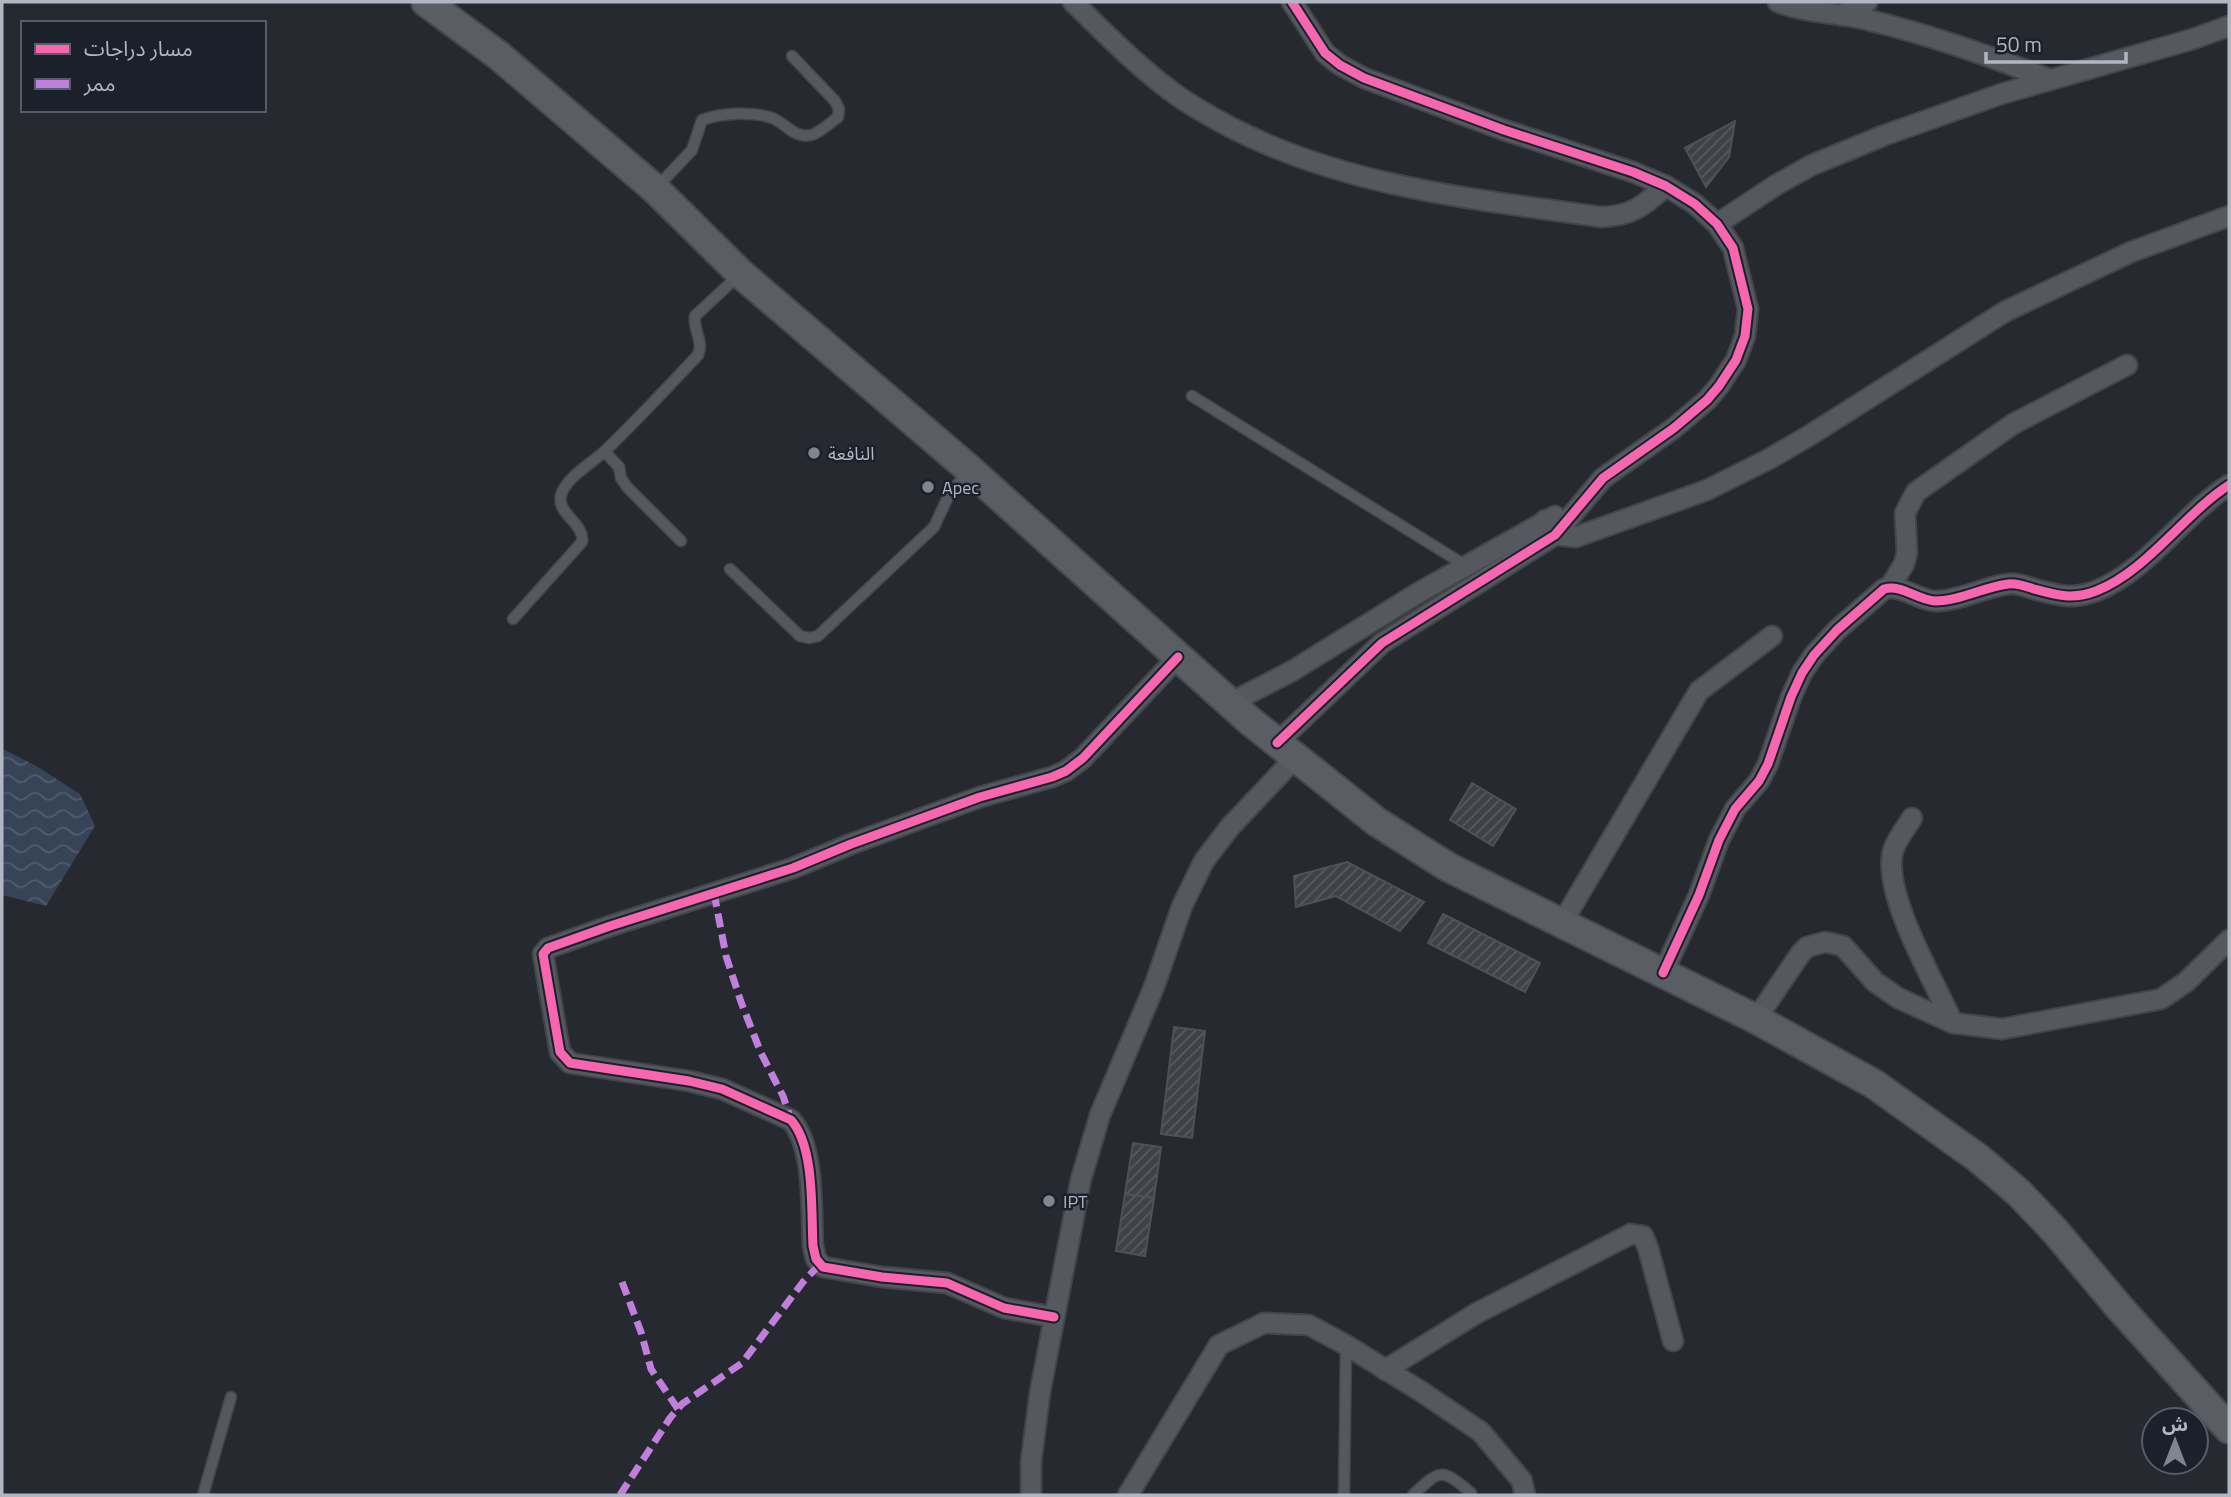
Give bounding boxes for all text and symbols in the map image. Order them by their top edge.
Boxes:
legend [21,21,266,112]
scale bar [1986,21,2126,65]
text: 50 m [1996,28,2042,60]
text: مسار دراجات [84,32,193,64]
text: ممر [83,67,115,99]
place label: النافعة [828,440,875,467]
marker: النافعة [806,445,822,461]
place label: Apec [942,474,979,501]
marker: Apec [920,479,936,495]
place label: IPT [1063,1188,1088,1215]
marker: IPT [1041,1193,1057,1209]
north arrow [2140,1406,2210,1476]
text: ش [2162,1409,2188,1438]

